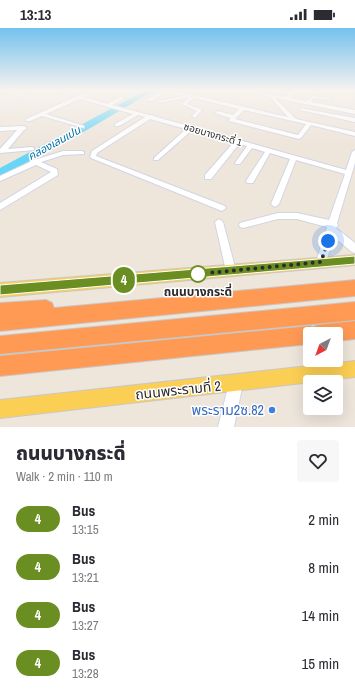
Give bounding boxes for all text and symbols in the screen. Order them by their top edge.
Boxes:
text: 13:13 [20,4,51,25]
street label: ซอยบางกระดี่ 1 [182,119,244,149]
water label: คลองเลนเปน [25,122,84,163]
your location [318,231,338,251]
marker: ถนนบางกระดี่ [189,265,207,283]
line badge: 4 [111,267,137,293]
text: 4 [121,271,127,289]
place label: ถนนบางกระดี่ [164,283,232,300]
north arrow [303,327,343,367]
map controls [303,327,343,415]
button: layers [303,375,343,415]
street label: ถนนพระรามที่ 2 [134,376,222,403]
place label: พระราม2ซ.82 [191,401,264,419]
marker: พระราม2ซ.82 [267,405,277,415]
text: ถนนบางกระดี่ [16,440,126,466]
button: heart [297,440,339,482]
text: Walk · 2 min · 110 m [16,468,113,485]
text: Bus [72,500,95,521]
text: 2 min [308,509,339,530]
text: 4 [35,510,41,528]
text: 13:15 [72,521,99,538]
text: Bus [72,548,95,569]
text: 8 min [308,557,339,578]
text: 4 [35,558,41,576]
text: 13:21 [72,569,99,586]
text: Bus [72,596,95,617]
text: 14 min [301,605,339,626]
text: 4 [35,606,41,624]
text: 13:27 [72,617,99,634]
text: Bus [72,644,95,665]
text: 15 min [301,653,339,674]
text: 4 [35,654,41,672]
text: 13:28 [72,665,99,682]

